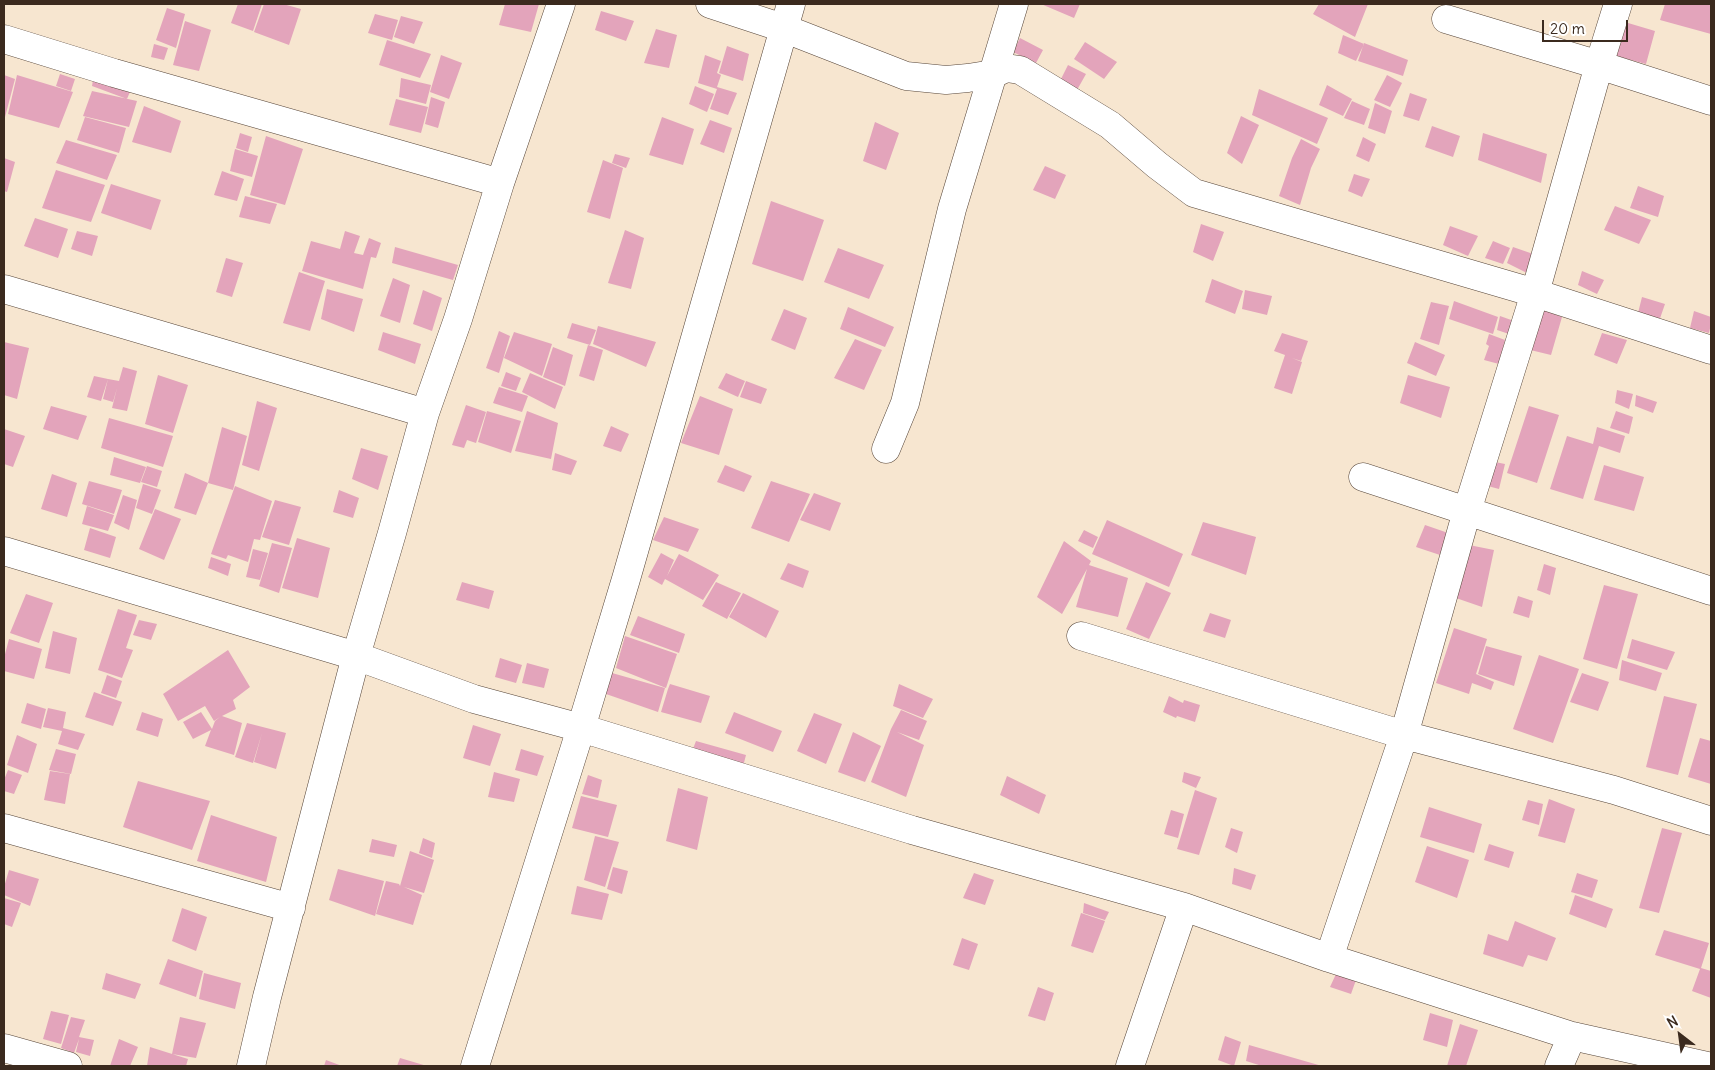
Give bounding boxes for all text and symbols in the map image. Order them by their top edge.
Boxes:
scale bar [1545,10,1631,42]
text: 20 m [1550,19,1585,38]
north arrow [1655,1010,1705,1060]
text: N [1664,1012,1681,1032]

